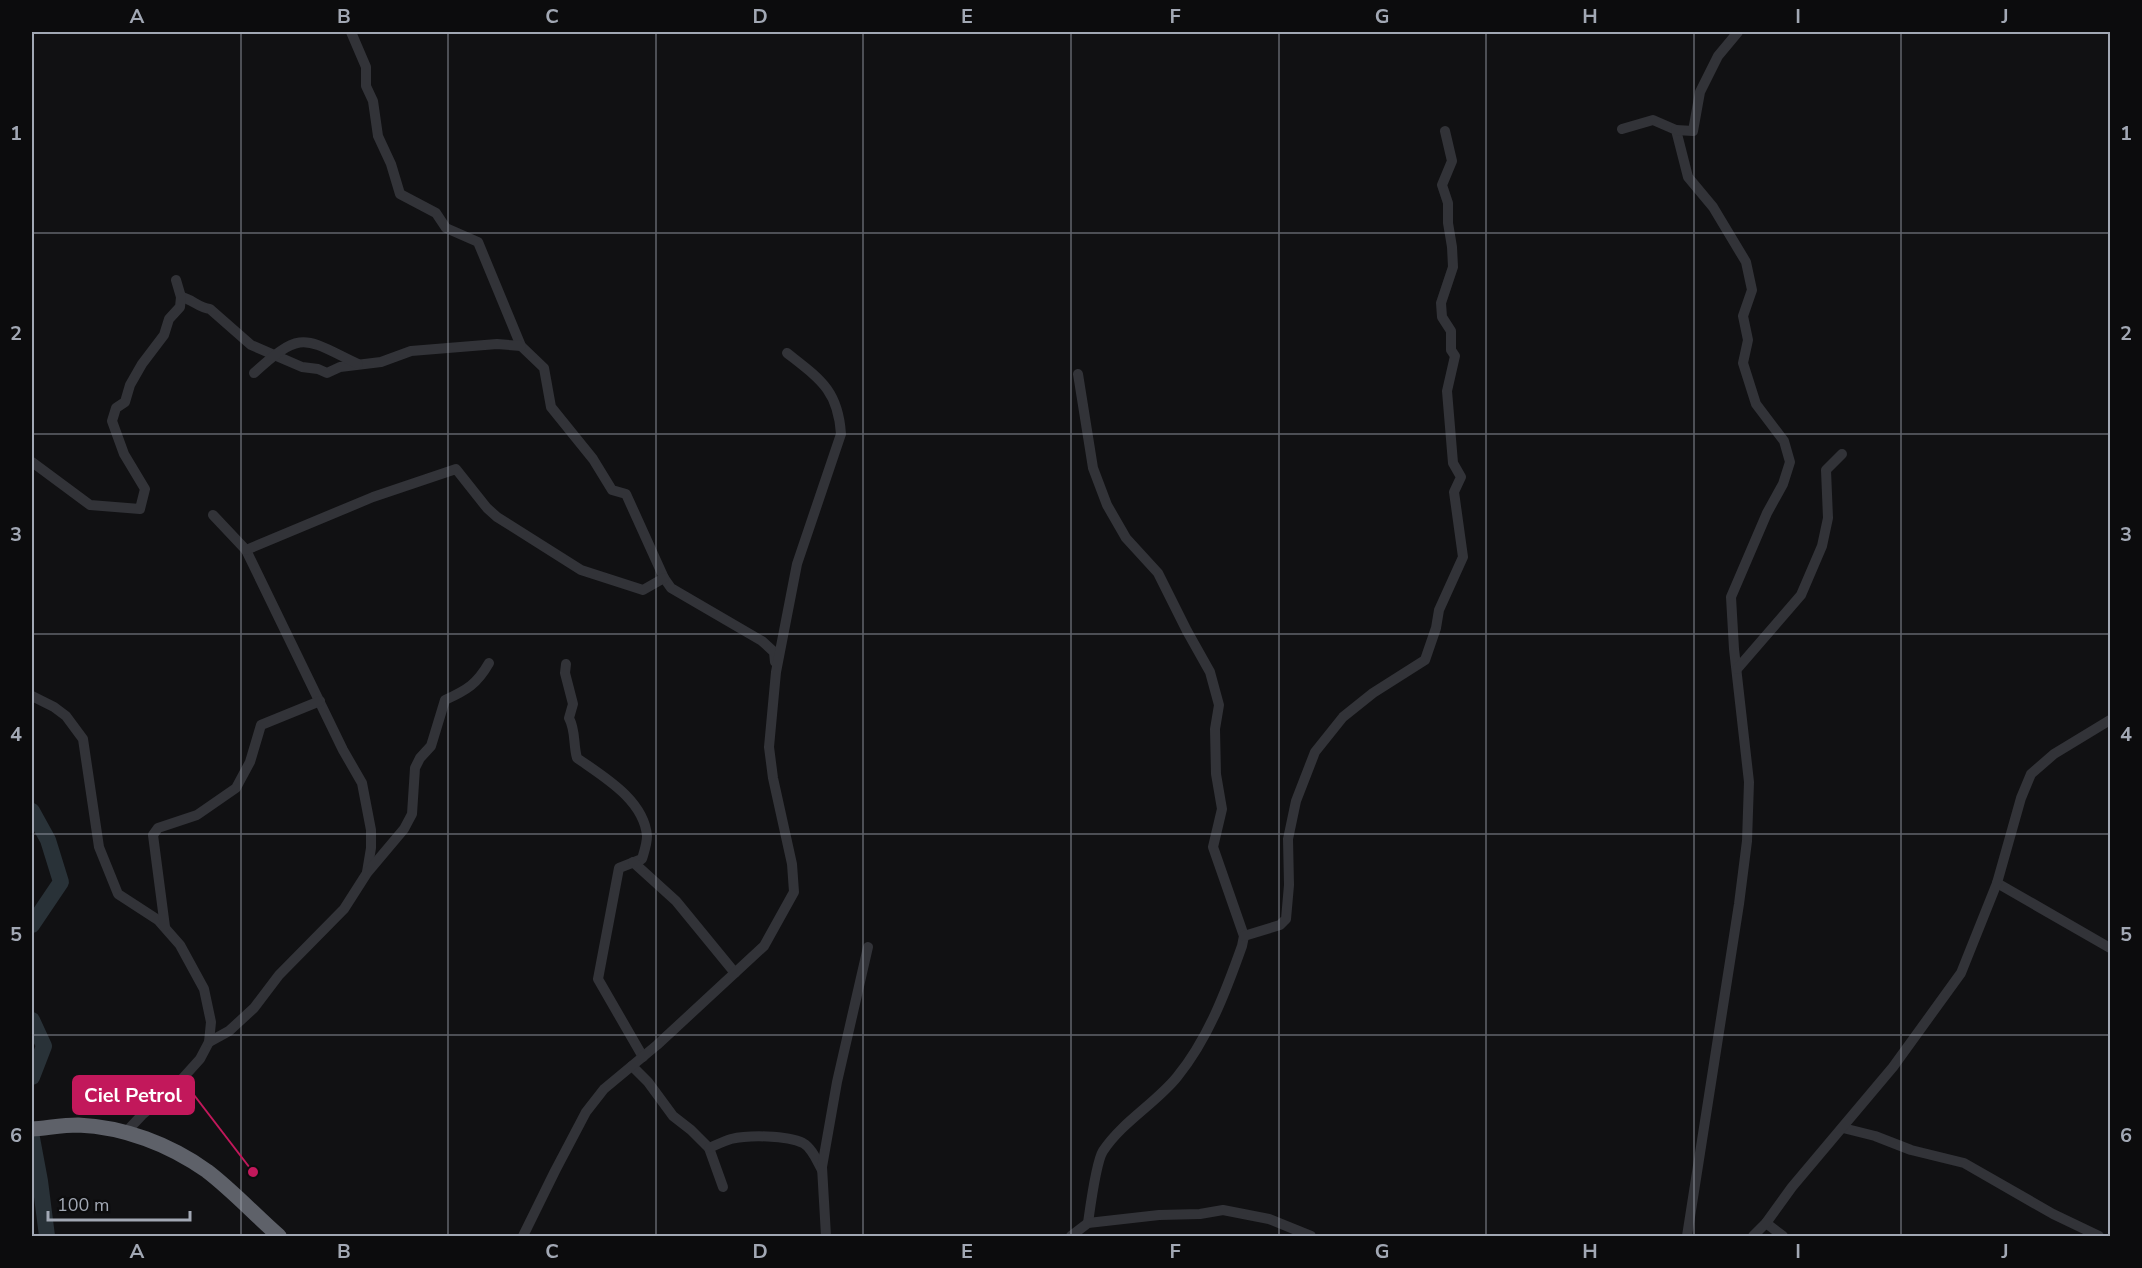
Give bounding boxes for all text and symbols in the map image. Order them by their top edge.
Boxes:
text: A [130,3,145,30]
text: B [337,3,351,30]
text: C [545,3,559,30]
text: D [752,3,768,30]
text: E [961,3,973,30]
text: F [1169,3,1181,30]
text: G [1375,3,1389,30]
text: H [1582,3,1598,30]
text: I [1795,3,1801,30]
text: J [2000,3,2009,30]
text: 1 [10,120,22,147]
text: 1 [2120,120,2132,147]
text: 2 [10,320,22,347]
text: 2 [2120,320,2132,347]
text: 3 [10,521,22,548]
text: 3 [2120,521,2132,548]
text: 4 [10,721,22,748]
text: 4 [2120,721,2132,748]
text: 5 [10,921,22,948]
text: 5 [2120,921,2132,948]
callout: Ciel Petrol [73,1076,194,1114]
text: Ciel Petrol [84,1082,183,1109]
text: 6 [10,1122,22,1149]
text: 6 [2120,1122,2132,1149]
scale bar [48,1184,190,1222]
text: 100 m [57,1193,109,1217]
text: A [130,1238,145,1265]
text: B [337,1238,351,1265]
text: C [545,1238,559,1265]
text: D [752,1238,768,1265]
text: E [961,1238,973,1265]
text: F [1169,1238,1181,1265]
text: G [1375,1238,1389,1265]
text: H [1582,1238,1598,1265]
text: I [1795,1238,1801,1265]
text: J [2000,1238,2009,1265]

